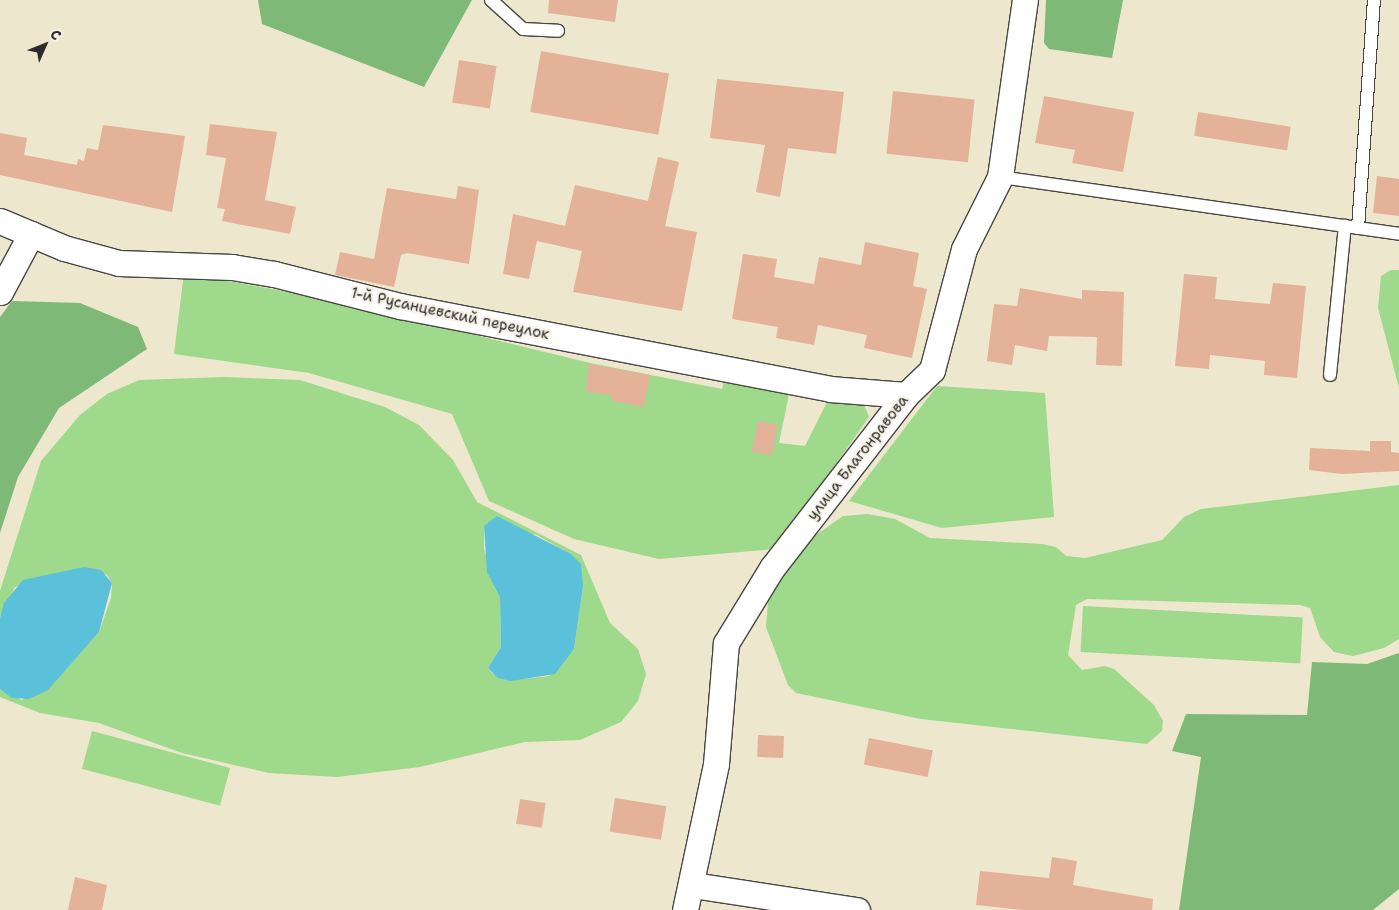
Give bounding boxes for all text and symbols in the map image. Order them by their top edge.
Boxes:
north arrow [20,20,70,70]
text: С [46,25,65,44]
street label: 1-й Русанцевский переулок [349,284,551,344]
street label: улица Благонравова [804,392,912,524]

